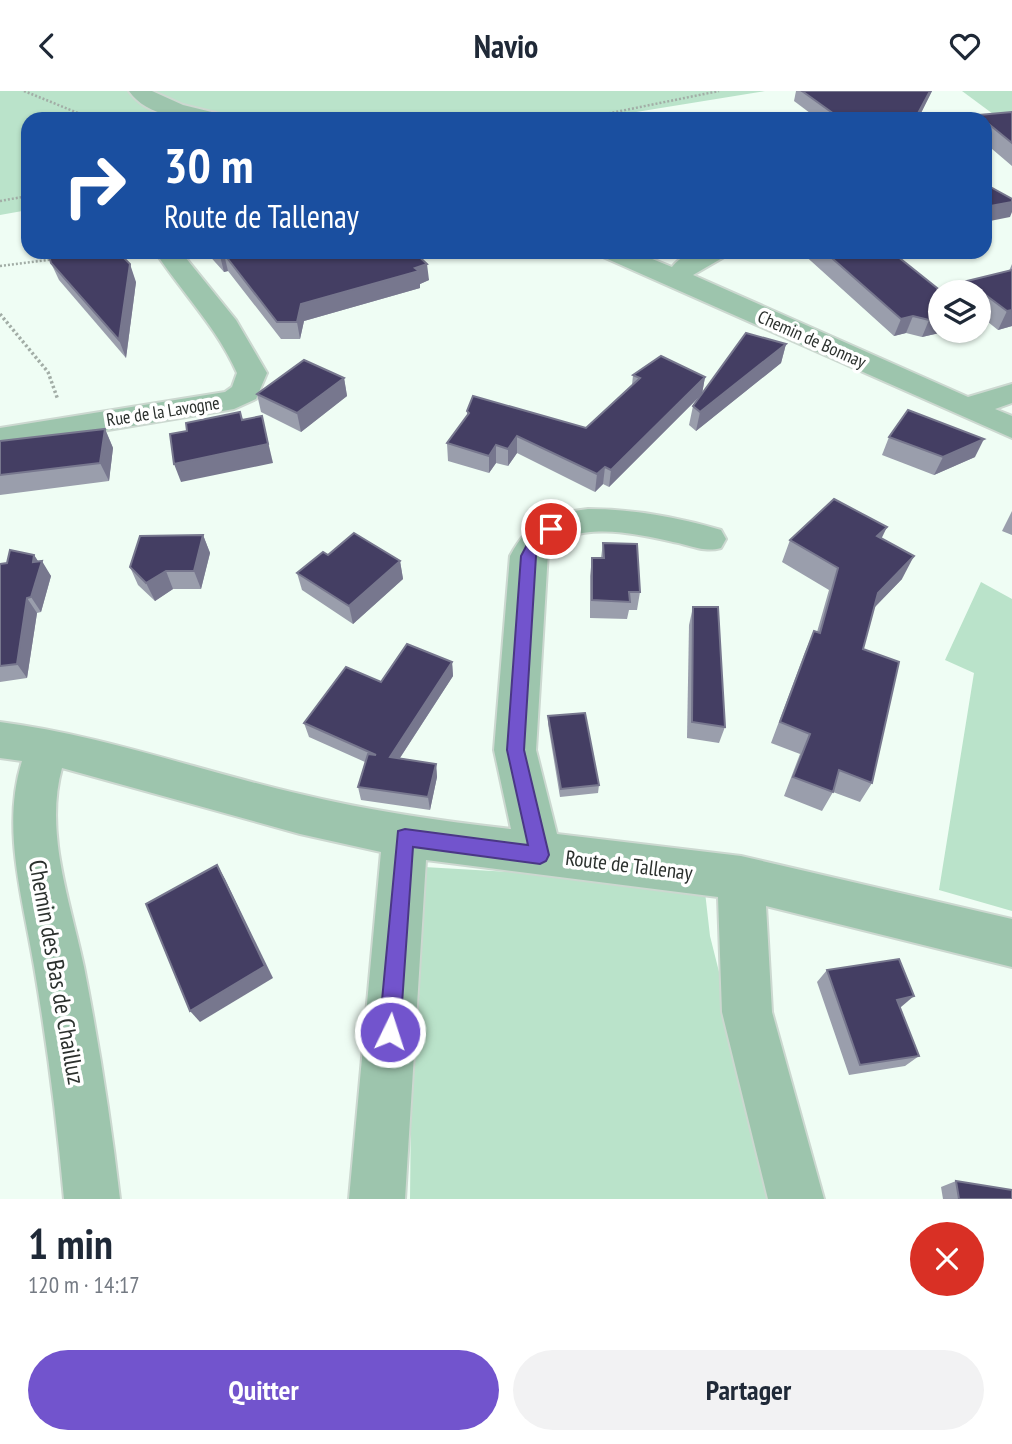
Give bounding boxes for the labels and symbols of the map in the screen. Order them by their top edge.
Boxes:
street label: Chemin de Bonnay [754,305,870,373]
street label: Rue de la Lavogne [105,391,221,431]
pin [521,499,581,559]
street label: Route de Tallenay [564,844,694,886]
street label: Chemin des Bas de Chailluz [22,857,92,1087]
position arrow [353,995,427,1069]

